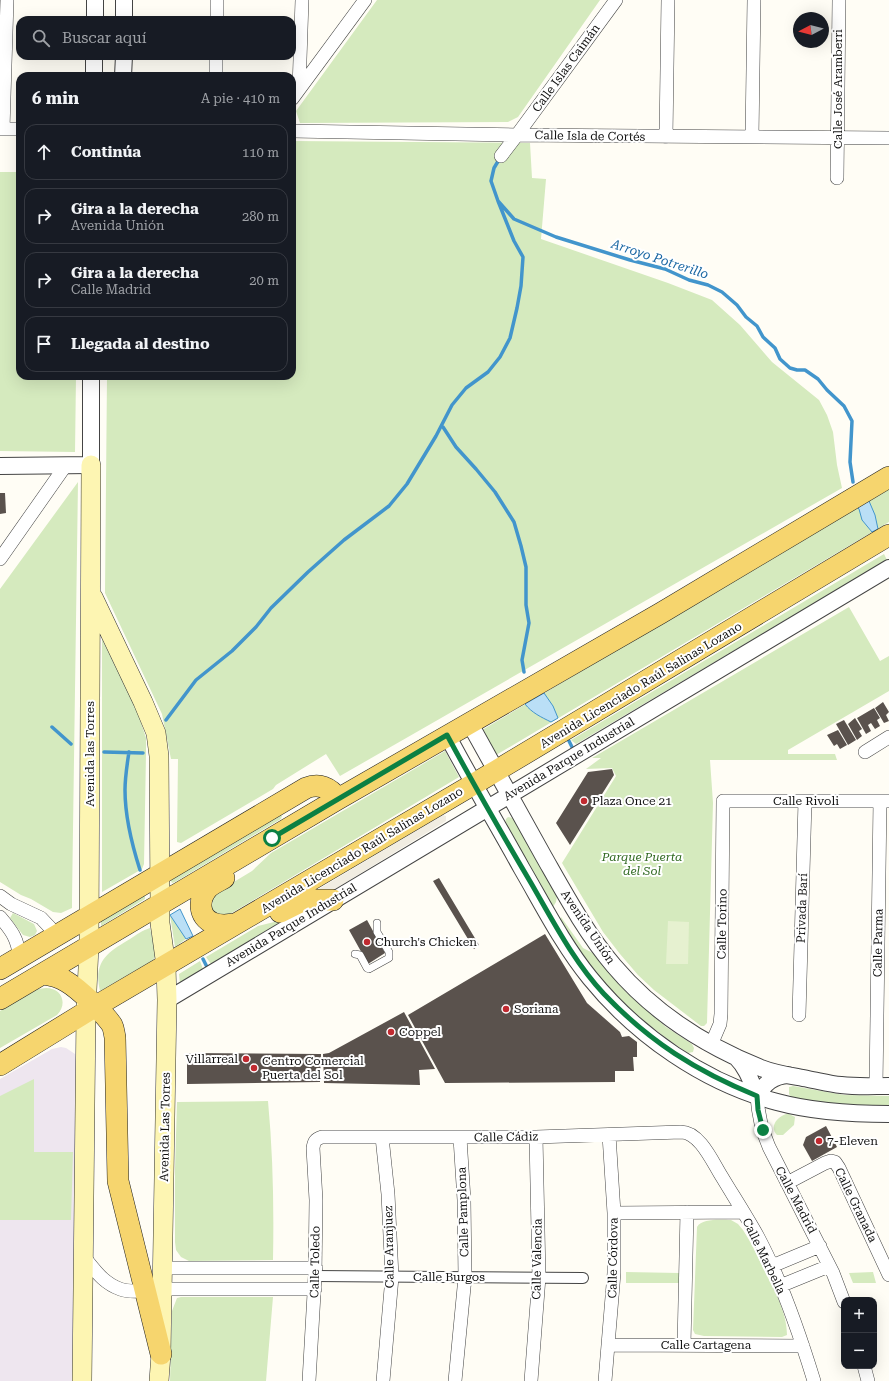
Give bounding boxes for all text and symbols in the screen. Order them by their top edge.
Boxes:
north arrow [793,12,829,48]
search box [16,16,296,60]
street label: Calle Islas Caimán [529,21,603,115]
icon: search [30,27,52,49]
text: Buscar aquí [62,29,146,47]
street label: Calle José Aramberri [831,29,845,149]
text: 6 min [32,88,79,108]
text: A pie · 410 m [201,91,280,106]
street label: Calle Isla de Cortés [535,128,646,144]
icon: ahead [33,141,55,163]
text: Continúa [71,143,141,161]
text: 110 m [242,145,279,160]
text: Gira a la derecha [71,200,199,218]
icon: right [33,205,55,227]
text: 280 m [242,209,279,224]
text: Avenida Unión [71,218,164,233]
water label: Arroyo Potrerillo [609,236,711,282]
text: Gira a la derecha [71,264,199,282]
icon: right [33,269,55,291]
text: 20 m [249,273,279,288]
text: Calle Madrid [71,282,151,297]
icon: arrive [33,333,55,355]
text: Llegada al destino [71,335,210,353]
street label: Avenida Licenciado Raúl Salinas Lozano [538,619,744,751]
street label: Avenida las Torres [83,701,97,807]
street label: Avenida Parque Industrial [501,714,637,804]
street label: Avenida Licenciado Raúl Salinas Lozano [259,784,465,916]
place label: Plaza Once 21 [592,794,672,808]
street label: Calle Rivoli [773,794,839,808]
marker: Plaza Once 21 [579,796,589,806]
route start [263,829,281,847]
park label: Parque Puerta del Sol [601,850,682,878]
street label: Privada Barí [794,873,810,943]
street label: Avenida Parque Industrial [223,880,359,970]
street label: Avenida Unión [558,887,618,967]
street label: Calle Torino [714,889,730,959]
street label: Calle Parma [870,908,886,977]
place label: Church's Chicken [375,935,477,949]
marker: Church's Chicken [362,937,372,947]
place label: Soriana [514,1002,559,1016]
marker: Soriana [501,1004,511,1014]
place label: Coppel [399,1025,441,1039]
marker: Coppel [386,1027,396,1037]
place label: Villarreal [185,1052,238,1066]
marker: Villarreal [241,1054,251,1064]
place label: Centro Comercial Puerta del Sol [262,1054,364,1082]
marker: Centro Comercial Puerta del Sol [249,1063,259,1073]
street label: Avenida Las Torres [157,1072,173,1182]
route end [754,1121,772,1139]
street label: Calle Cádiz [474,1129,539,1145]
place label: 7-Eleven [827,1134,878,1148]
marker: 7-Eleven [814,1136,824,1146]
street label: Calle Madrid [772,1164,820,1236]
street label: Calle Granada [832,1165,880,1245]
street label: Calle Pamplona [454,1166,472,1257]
street label: Calle Aranjuez [381,1205,397,1289]
street label: Calle Marbella [740,1216,789,1297]
street label: Calle Córdova [605,1217,621,1299]
street label: Calle Valencia [529,1218,545,1300]
street label: Calle Toledo [307,1226,323,1298]
street label: Calle Burgos [413,1270,485,1284]
map controls [841,1297,877,1369]
button: + [841,1297,877,1333]
button: − [841,1333,877,1369]
street label: Calle Cartagena [661,1338,752,1352]

